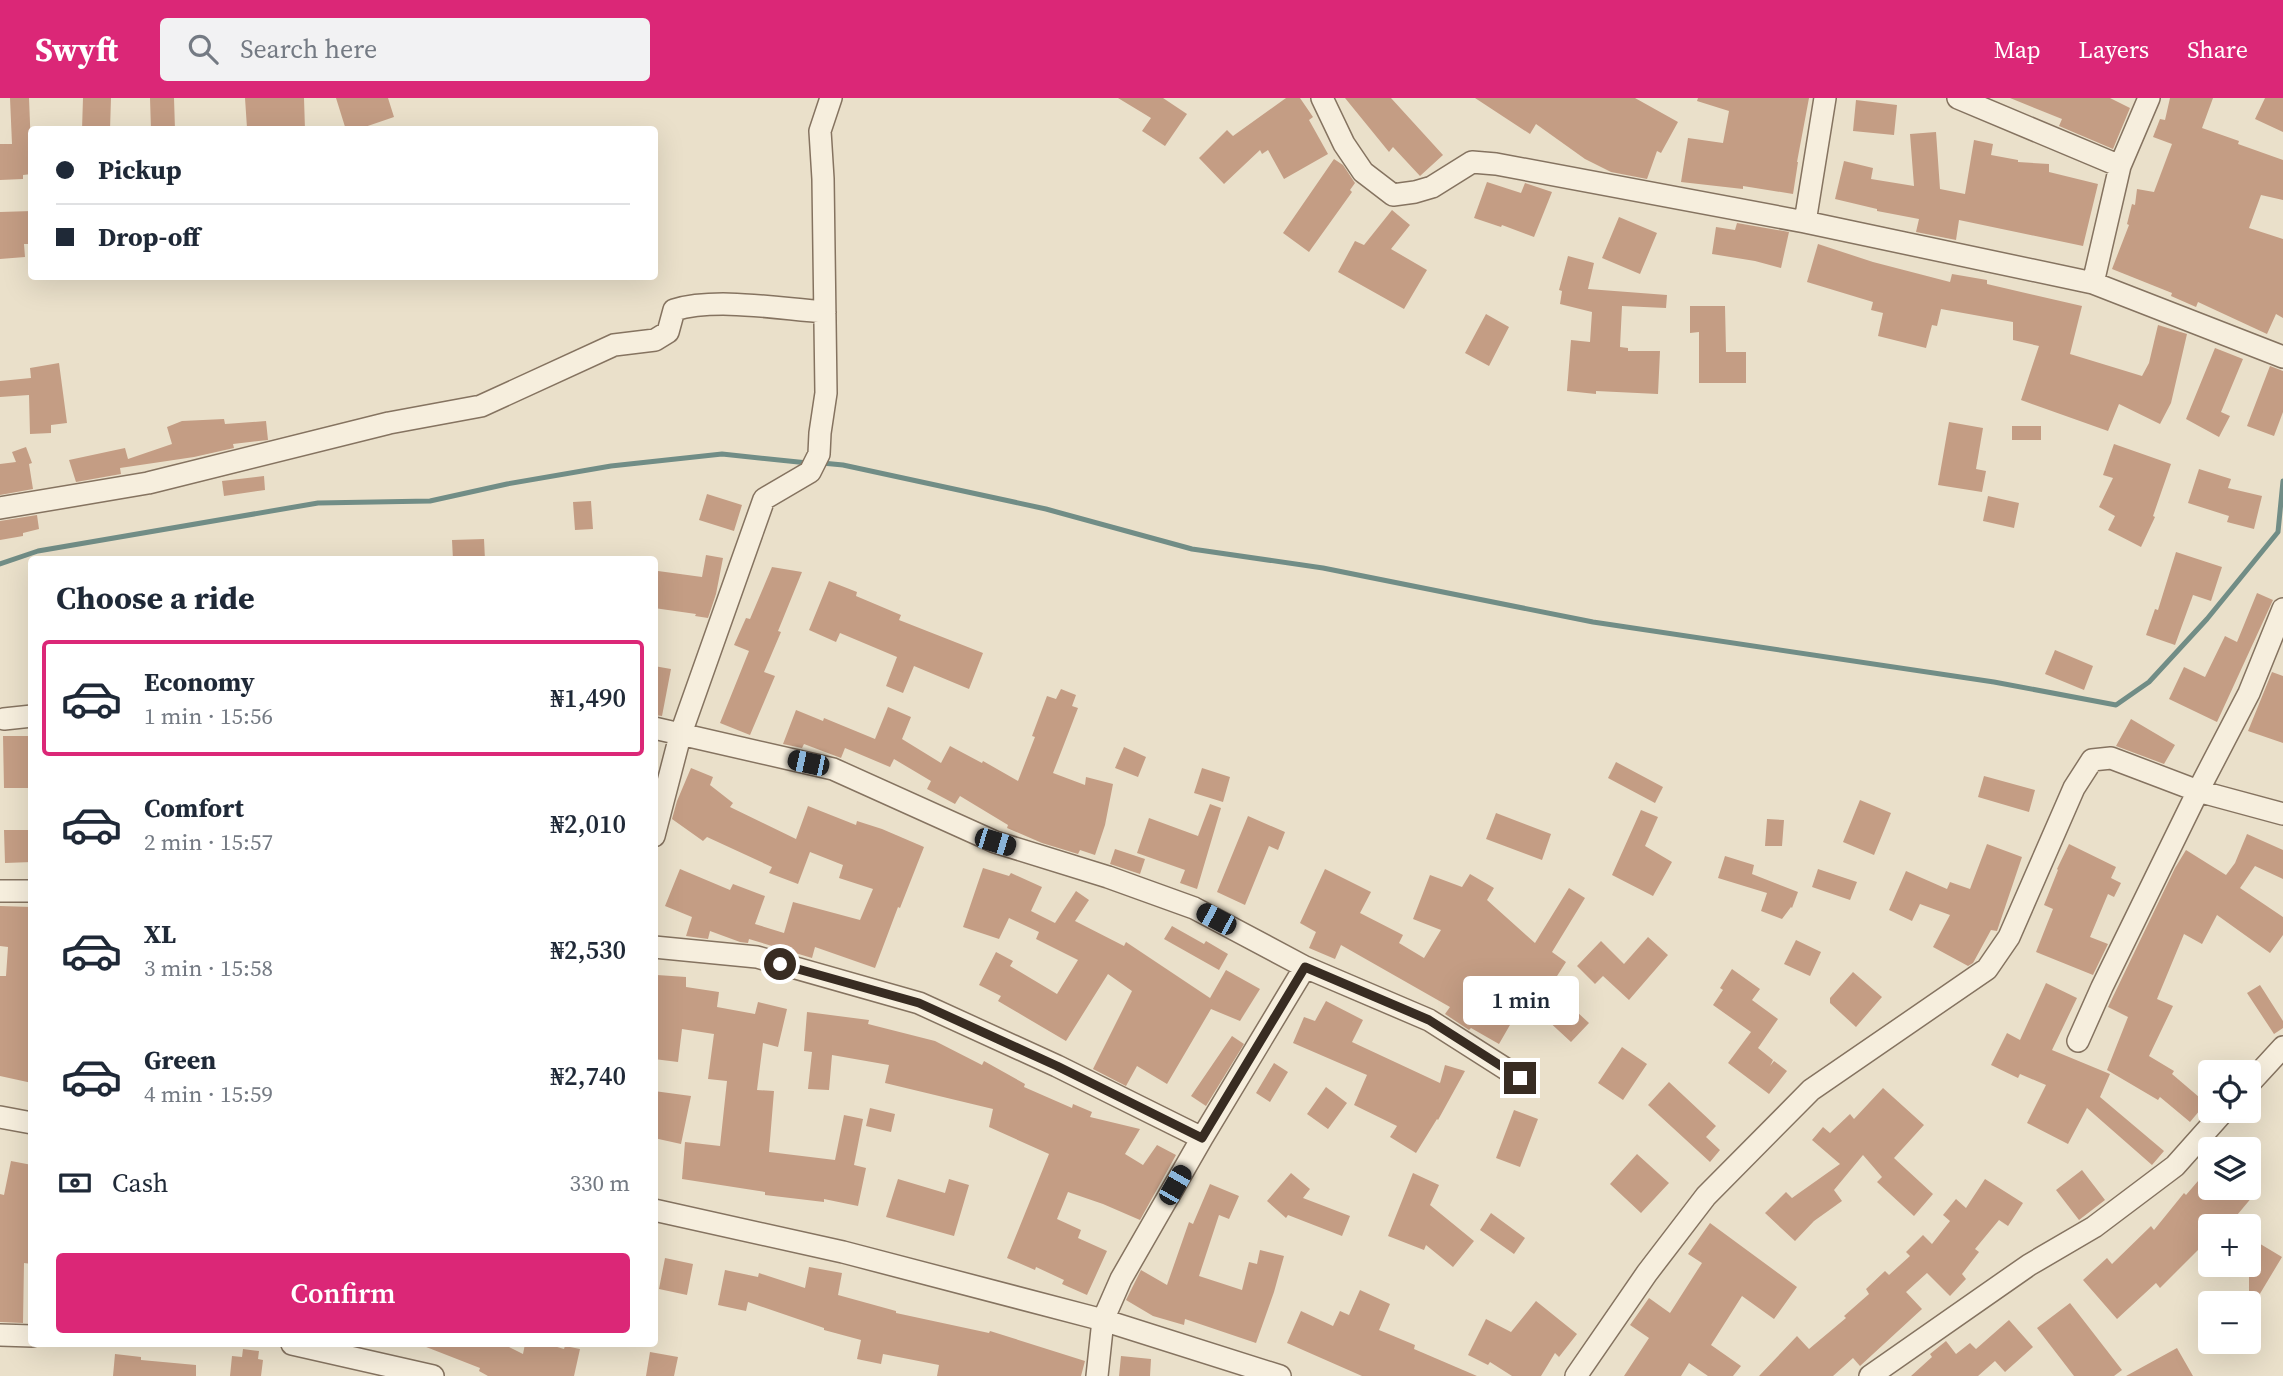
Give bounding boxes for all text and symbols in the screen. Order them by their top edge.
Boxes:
search box [160,18,650,81]
text: Swyft [35,27,118,72]
icon: search [184,30,222,68]
text: Search here [240,31,377,67]
text: Map [1994,33,2041,66]
text: Layers [2079,33,2149,66]
text: Share [2187,33,2248,66]
text: Pickup [98,152,182,188]
text: Drop-off [98,219,200,255]
text: Choose a ride [56,576,255,620]
text: Economy [144,664,255,700]
icon: car [60,667,123,730]
text: ₦1,490 [551,680,626,716]
text: 1 min · 15:56 [144,700,273,732]
car [786,748,831,778]
text: Comfort [144,790,244,826]
icon: car [60,793,123,856]
text: ₦2,010 [551,806,626,842]
text: 2 min · 15:57 [144,826,273,858]
car [972,826,1019,858]
car [1193,900,1240,938]
text: XL [144,916,176,952]
icon: car [60,919,123,982]
text: ₦2,530 [551,932,626,968]
route start [764,948,796,980]
text: 3 min · 15:58 [144,952,273,984]
callout: 1 min [1462,976,1578,1026]
text: 1 min [1491,984,1551,1016]
text: Green [144,1042,216,1078]
icon: car [60,1045,123,1108]
text: ₦2,740 [551,1058,626,1094]
map controls [2198,1060,2261,1354]
button: locate [2198,1060,2261,1123]
route end [1504,1062,1536,1094]
text: 4 min · 15:59 [144,1078,273,1110]
button: layers [2198,1137,2261,1200]
car [1156,1162,1195,1208]
icon: cash [56,1164,94,1202]
text: Cash [112,1165,168,1201]
text: 330 m [569,1167,630,1199]
button: + [2198,1214,2261,1277]
button: Confirm [56,1253,630,1333]
button: − [2198,1291,2261,1354]

